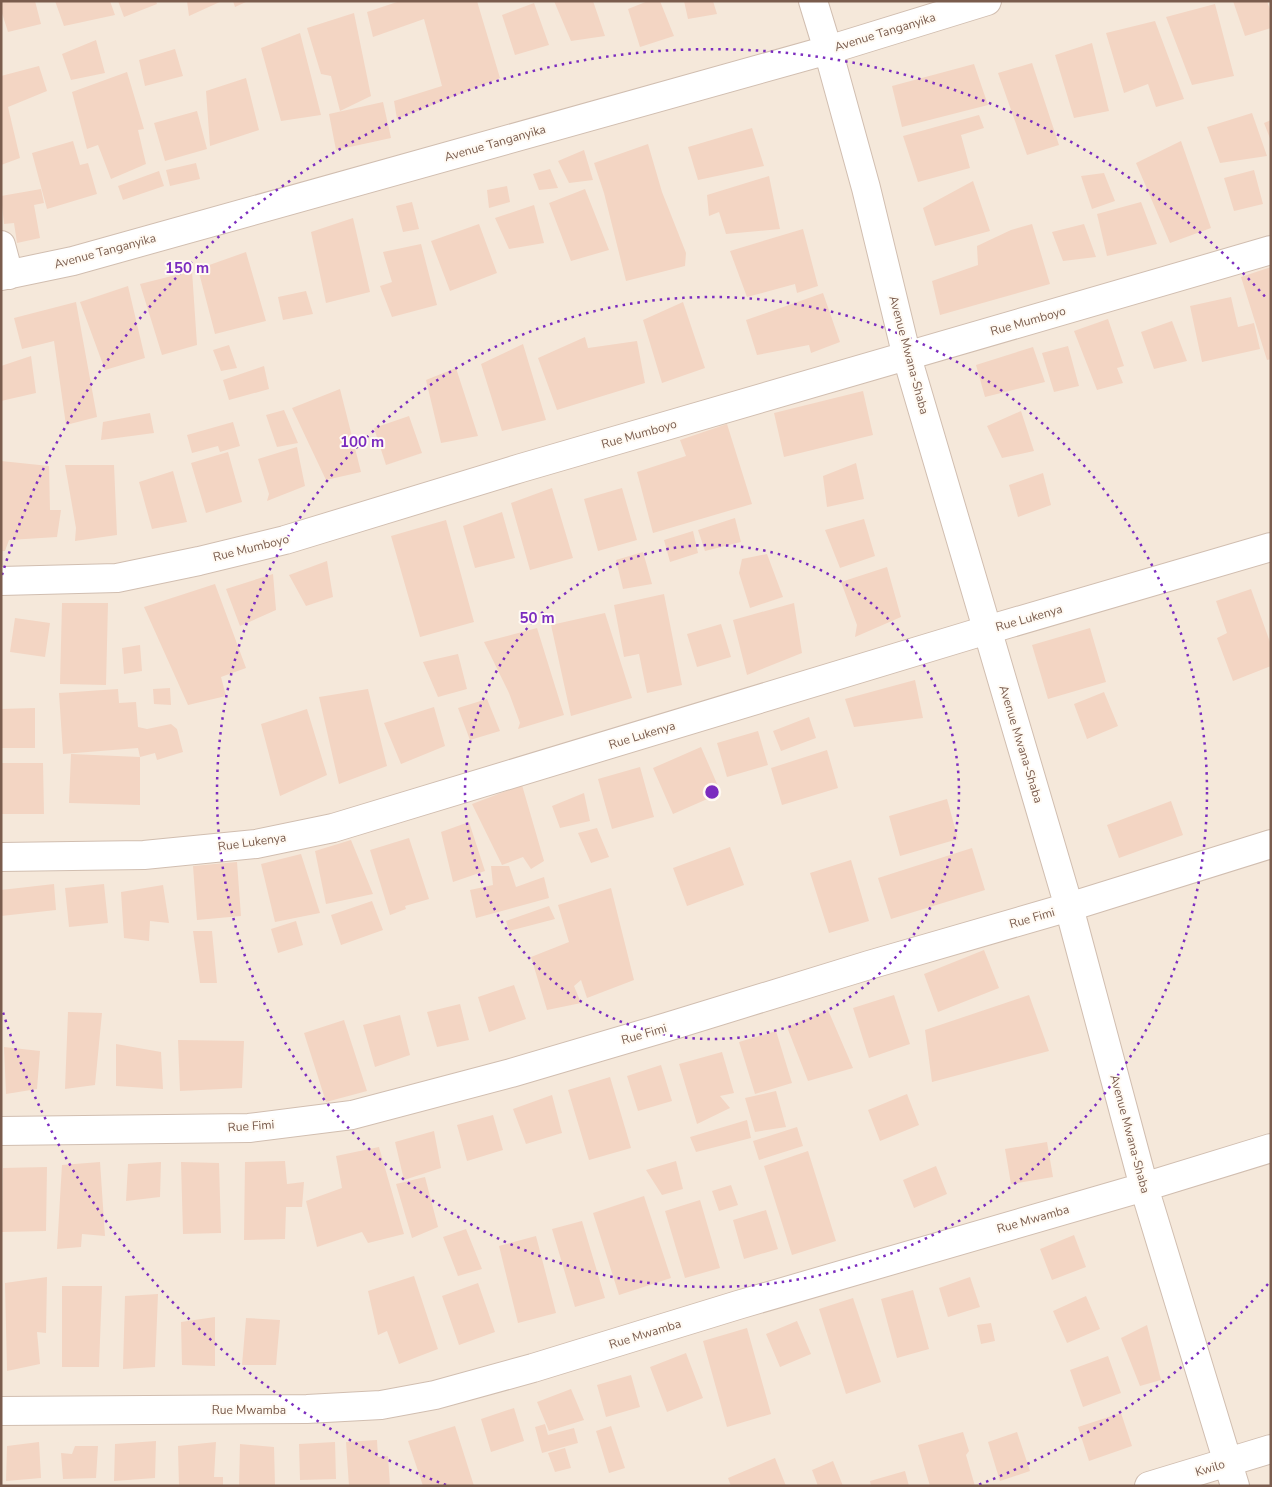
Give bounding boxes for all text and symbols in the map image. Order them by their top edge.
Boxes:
street label: Avenue Tanganyika [833,9,937,55]
street label: Avenue Tanganyika [442,121,548,165]
street label: Avenue Tanganyika [52,230,158,272]
text: 150 m [165,258,209,278]
street label: Avenue Mwana-Shaba [885,294,933,416]
street label: Rue Mumboyo [988,302,1068,339]
street label: Rue Mumboyo [599,415,679,452]
text: 100 m [340,432,384,452]
street label: Rue Mumboyo [211,531,291,565]
street label: Rue Lukenya [994,601,1064,635]
text: 50 m [519,608,555,628]
street label: Avenue Mwana-Shaba [995,683,1047,805]
street label: Rue Lukenya [607,717,677,753]
centre of rings [703,783,721,801]
street label: Rue Lukenya [217,829,287,855]
street label: Rue Fimi [1007,904,1057,932]
street label: Rue Fimi [619,1020,669,1048]
street label: Avenue Mwana-Shaba [1106,1073,1154,1195]
street label: Rue Fimi [227,1116,275,1136]
street label: Rue Mwamba [995,1201,1071,1237]
street label: Rue Mwamba [607,1315,683,1353]
street label: Rue Mwamba [212,1402,286,1418]
street label: Kwilo [1193,1456,1227,1480]

